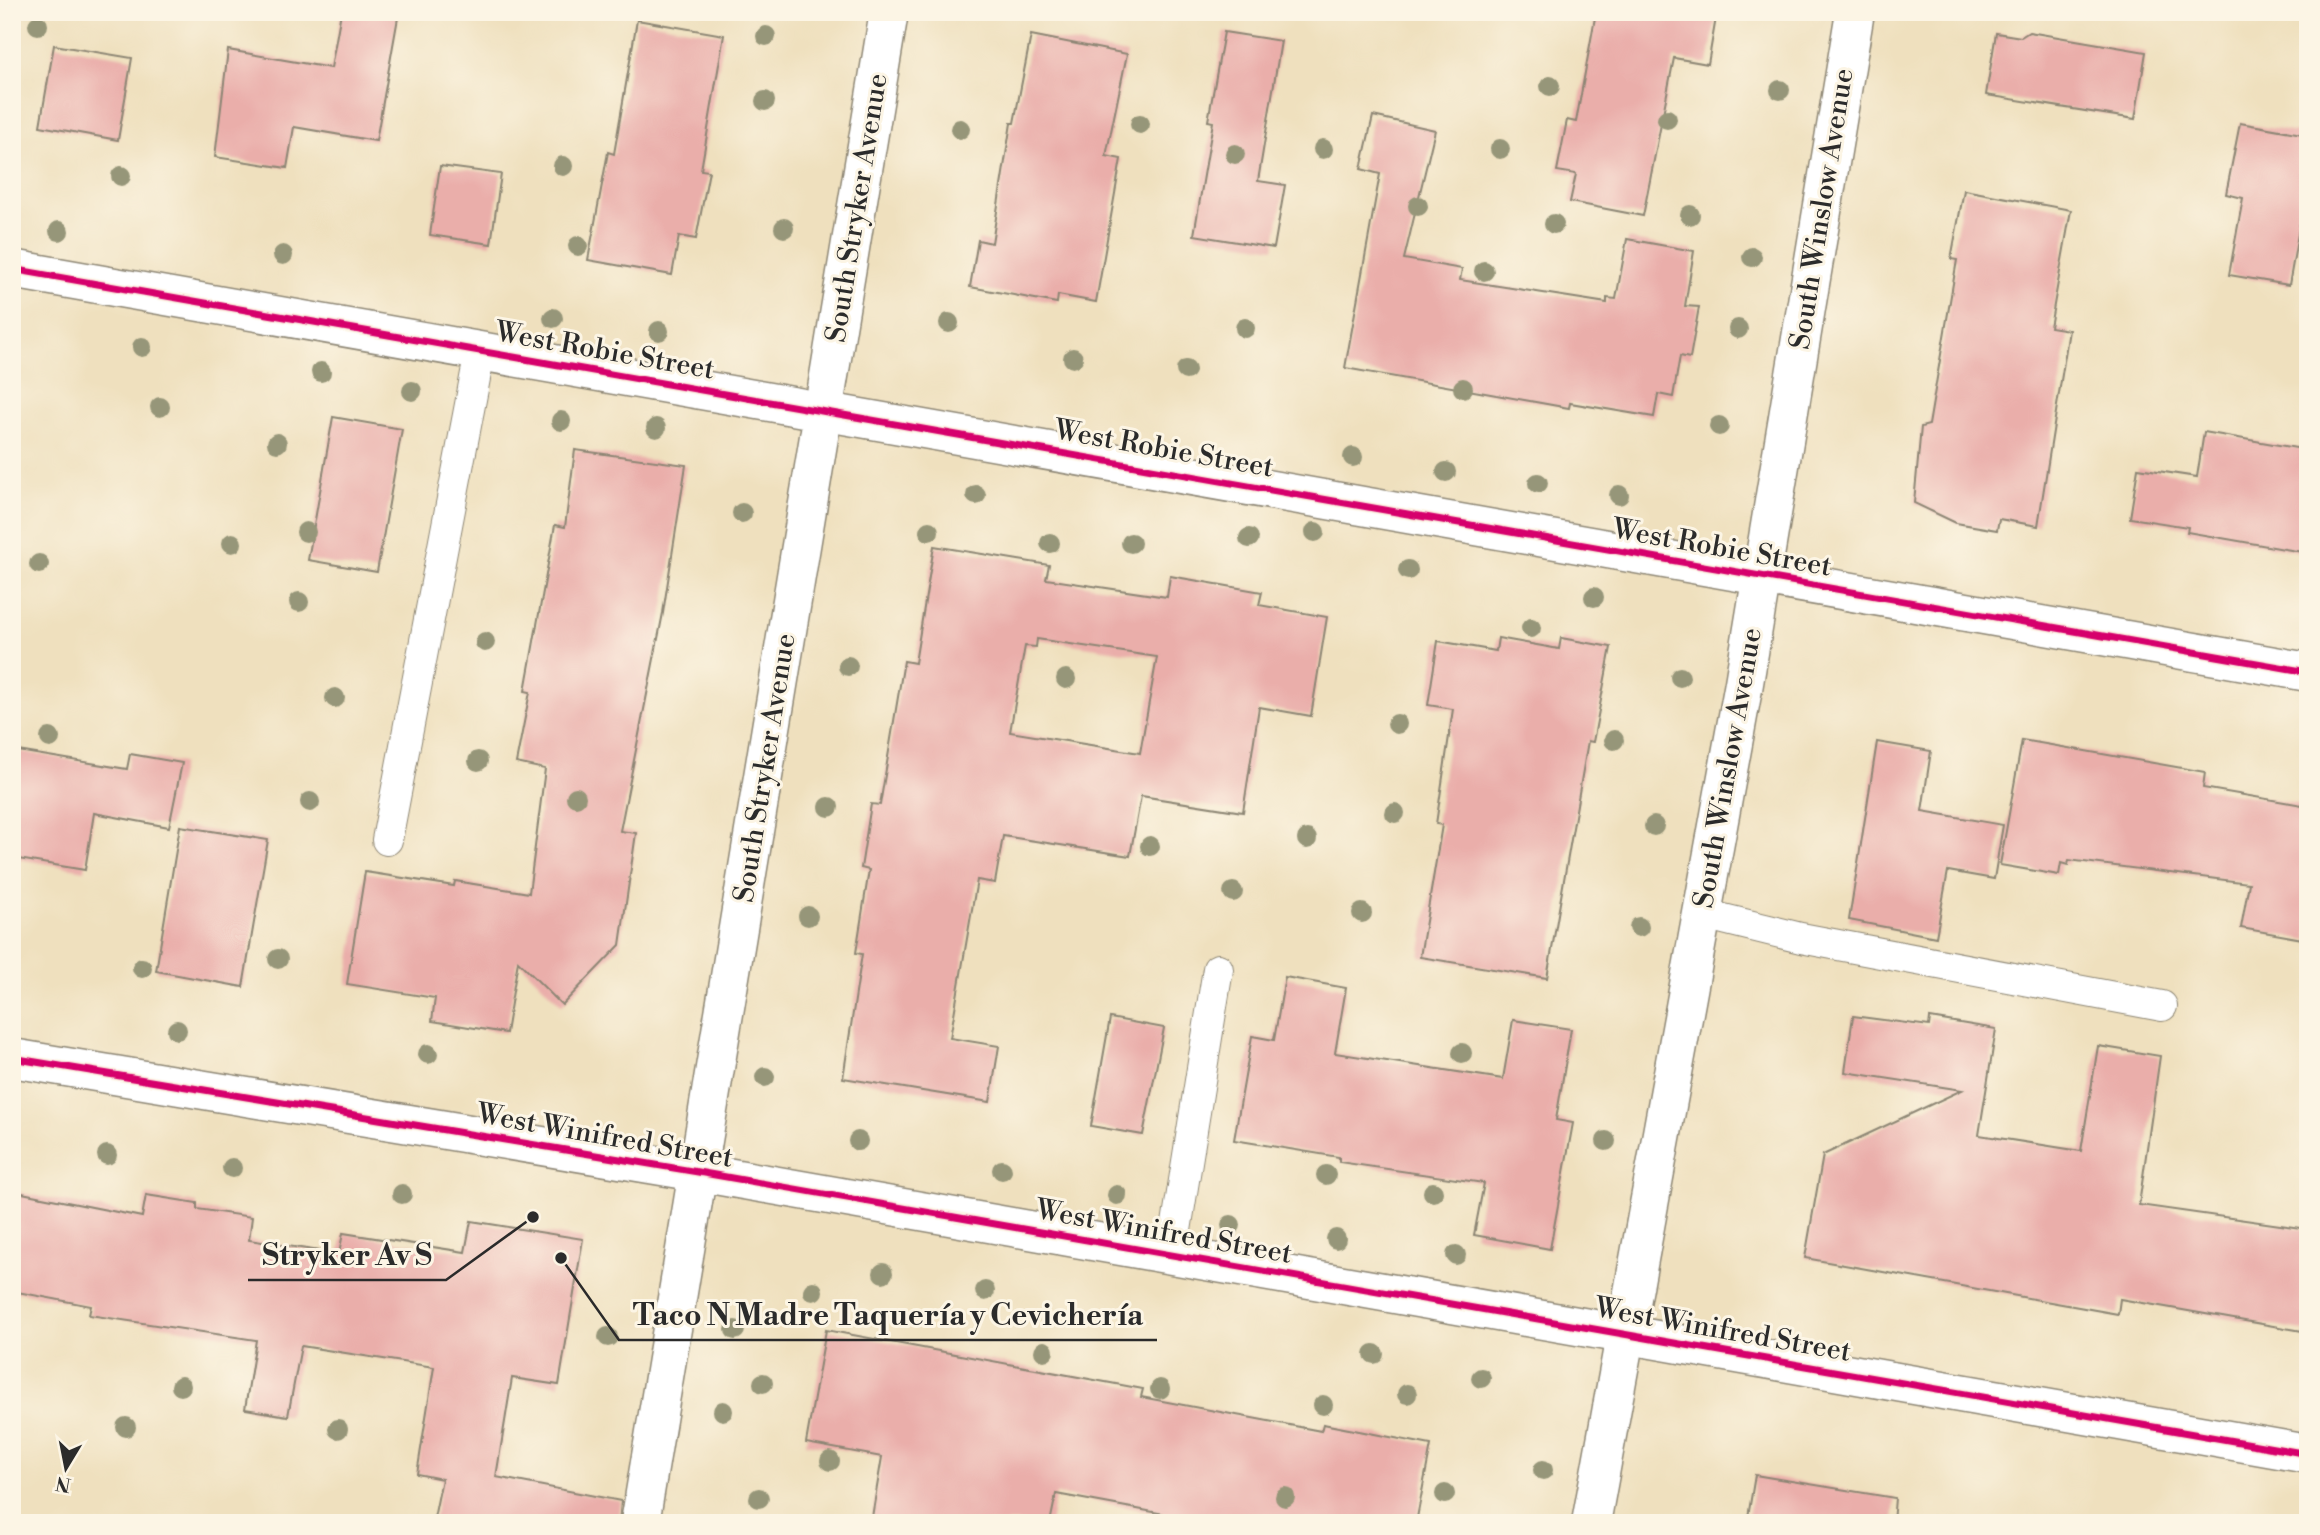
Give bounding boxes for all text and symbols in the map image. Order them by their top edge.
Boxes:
street label: South Winslow Avenue [1783,66,1861,352]
street label: South Stryker Avenue [818,71,896,345]
street label: West Robie Street [492,314,717,388]
street label: West Robie Street [1051,412,1276,486]
street label: West Robie Street [1609,511,1834,585]
street label: South Winslow Avenue [1686,625,1770,911]
street label: South Stryker Avenue [726,631,804,905]
street label: West Winifred Street [473,1096,736,1176]
street label: West Winifred Street [1032,1192,1295,1272]
callout: Stryker Av S [248,1229,446,1280]
text: Stryker Av S [262,1237,432,1275]
callout: Taco N Madre Taquería y Cevichería [619,1289,1157,1340]
street label: West Winifred Street [1591,1290,1854,1370]
text: Taco N Madre Taquería y Cevichería [633,1297,1144,1335]
north arrow [32,1434,102,1504]
text: N [54,1471,73,1497]

